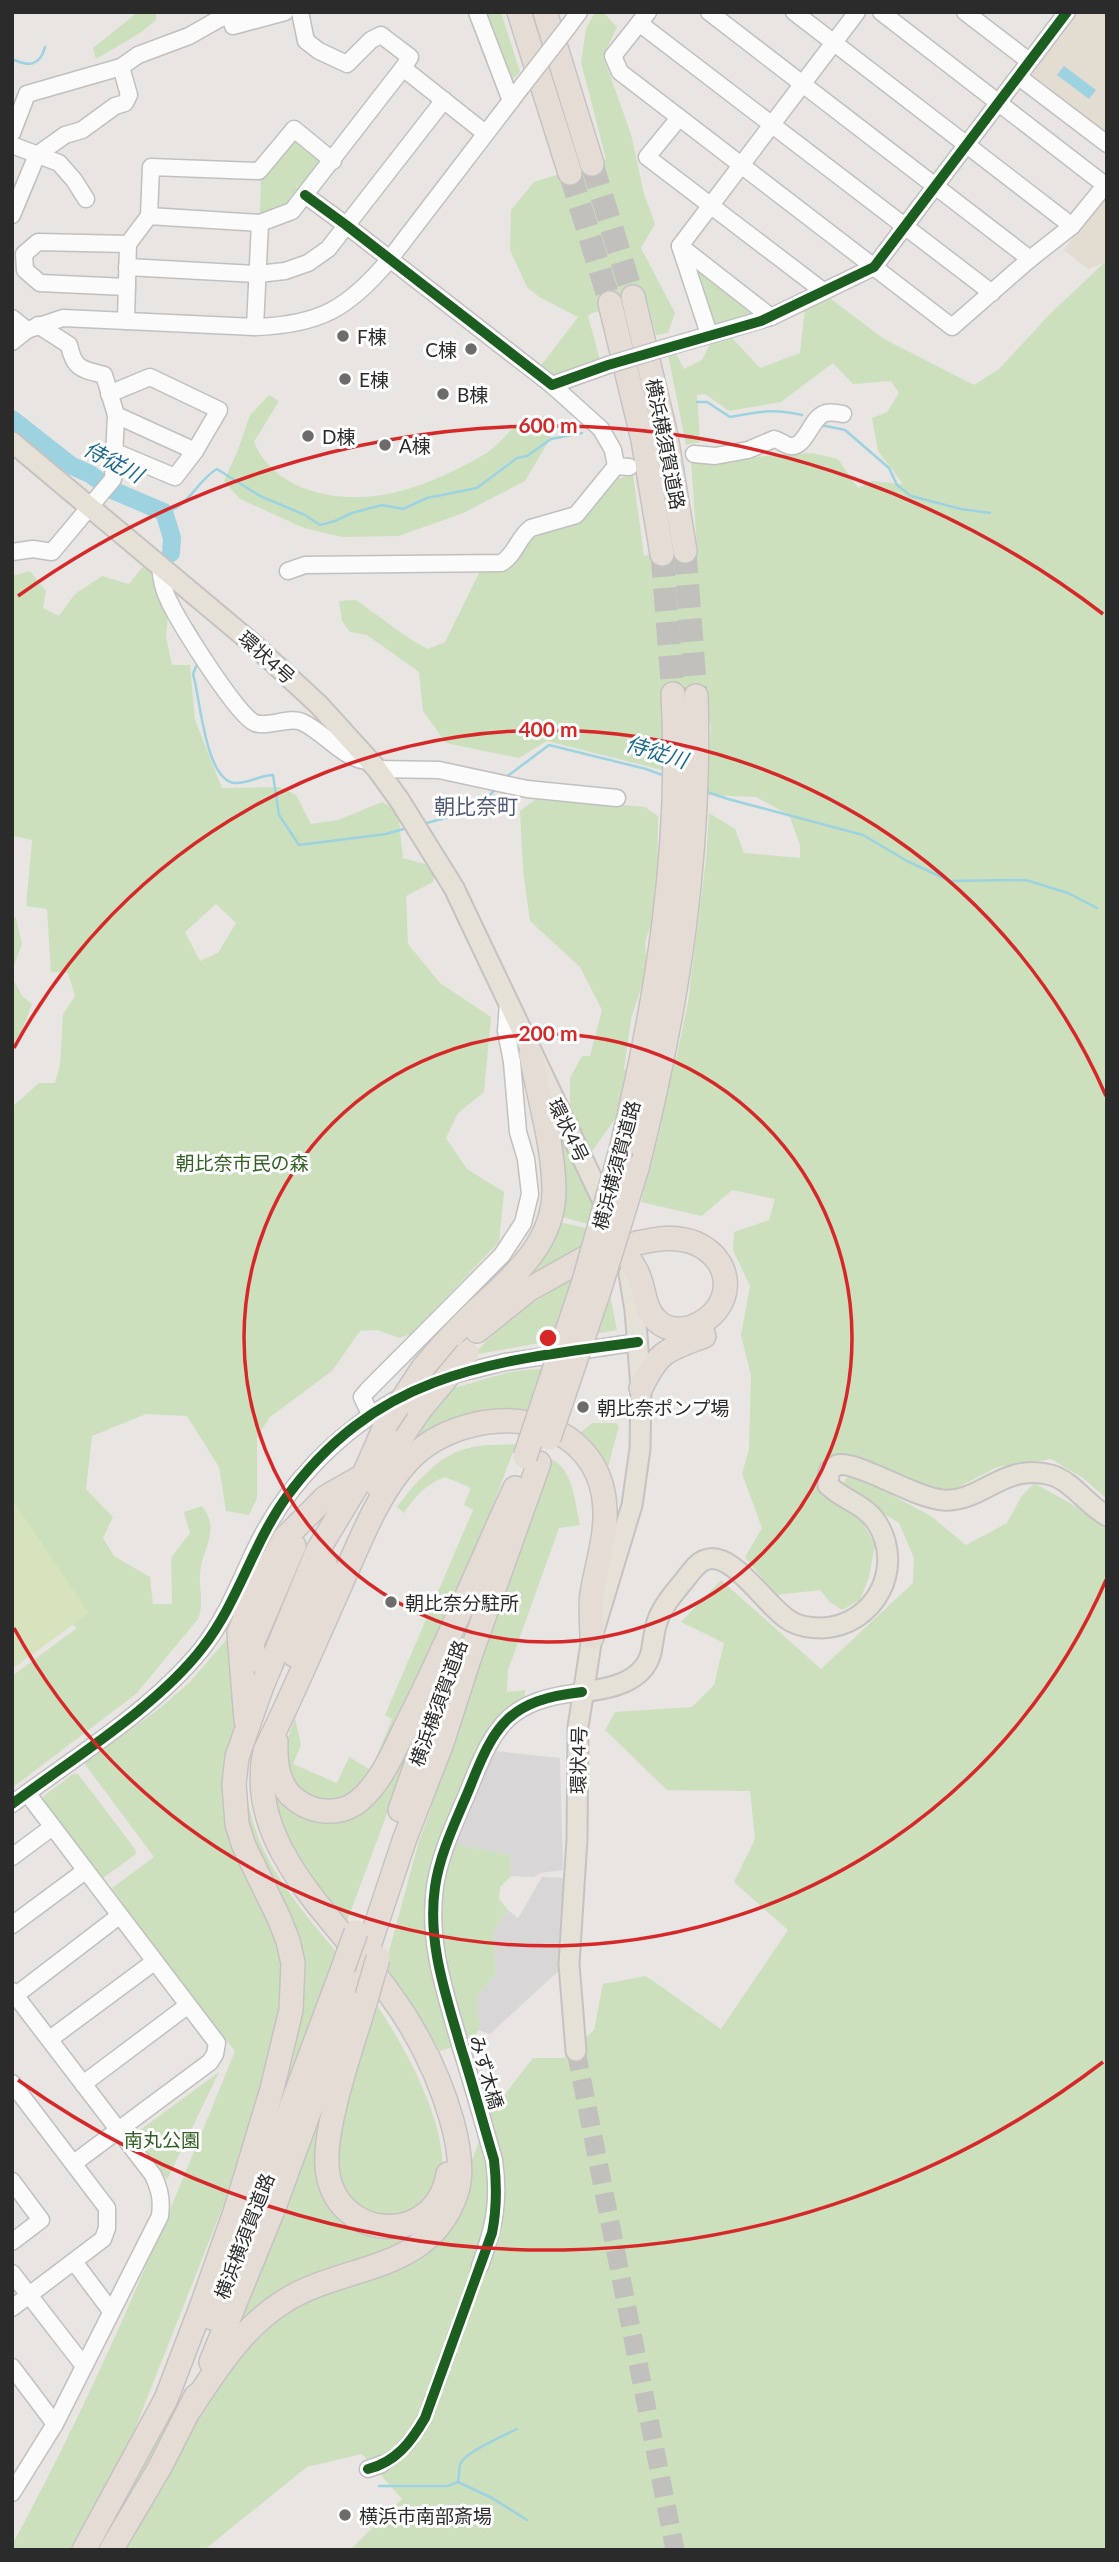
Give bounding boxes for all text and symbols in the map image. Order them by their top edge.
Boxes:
place label: F棟 [357,325,387,348]
marker: F棟 [335,328,351,344]
place label: C棟 [425,338,457,361]
marker: C棟 [463,341,479,357]
place label: E棟 [359,368,389,391]
marker: E棟 [337,371,353,387]
street label: 横浜横須賀道路 [642,377,690,511]
place label: B棟 [457,383,488,406]
marker: B棟 [435,386,451,402]
text: 600 m [518,412,578,437]
place label: D棟 [322,425,355,448]
marker: D棟 [300,428,316,444]
place label: A棟 [399,434,431,457]
water label: 侍従川 [80,435,149,488]
marker: A棟 [377,437,393,453]
street label: 環状4号 [234,626,300,688]
text: 400 m [518,716,578,741]
water label: 侍従川 [623,730,693,773]
district label: 朝比奈町 [434,793,518,818]
text: 200 m [518,1020,578,1045]
street label: 環状4号 [544,1094,594,1166]
street label: 横浜横須賀道路 [588,1098,644,1232]
park label: 朝比奈市民の森 [175,1151,309,1174]
centre of rings [536,1326,560,1350]
place label: 朝比奈ポンプ場 [597,1396,729,1419]
marker: 朝比奈ポンプ場 [575,1399,591,1415]
place label: 朝比奈分駐所 [405,1591,519,1614]
marker: 朝比奈分駐所 [383,1594,399,1610]
street label: 横浜横須賀道路 [404,1637,472,1769]
street label: 環状4号 [566,1726,590,1794]
street label: みず木橋 [465,2032,509,2112]
park label: 南丸公園 [124,2128,200,2151]
street label: 横浜横須賀道路 [209,2170,279,2302]
place label: 横浜市南部斎場 [359,2504,492,2527]
marker: 横浜市南部斎場 [337,2507,353,2523]

